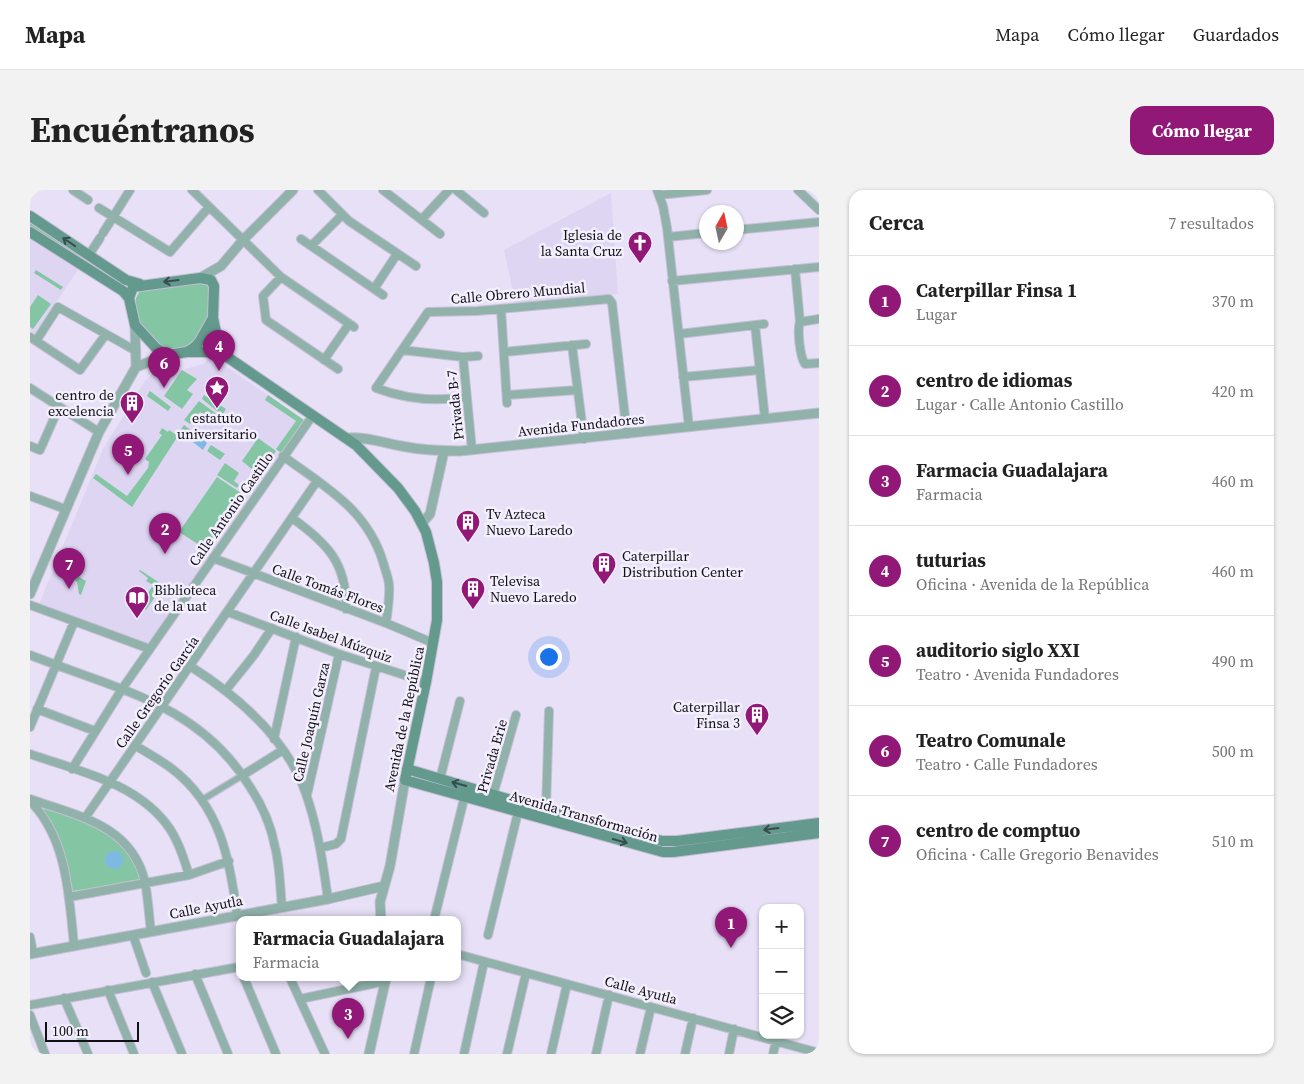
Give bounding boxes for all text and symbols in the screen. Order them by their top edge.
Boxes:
text: Mapa [25,18,86,51]
text: Mapa [995,22,1040,47]
text: Cómo llegar [1068,22,1165,47]
text: Guardados [1193,22,1279,47]
text: Encuéntranos [30,106,255,154]
button: Cómo llegar [1130,106,1274,155]
north arrow [699,205,744,250]
text: Cerca [869,208,924,237]
text: 7 resultados [1168,212,1254,234]
place label: Iglesia de la Santa Cruz [541,225,623,261]
church icon: Iglesia de la Santa Cruz [627,230,653,264]
one-way arrow [63,237,77,247]
one-way arrow [163,276,179,286]
street label: Calle Obrero Mundial [450,277,586,309]
text: Caterpillar Finsa 1 [916,277,1077,303]
text: 1 [881,290,889,312]
text: 370 m [1212,290,1254,312]
text: Lugar [916,303,957,325]
pin: 4 [203,330,235,371]
pin: 6 [148,347,180,388]
text: centro de idiomas [916,367,1072,393]
street label: Privada B-7 [441,369,469,441]
place icon: estatuto universitario [204,375,230,409]
text: 2 [881,380,889,402]
text: 420 m [1212,380,1254,402]
place label: centro de excelencia [48,385,115,421]
building icon: centro de excelencia [119,390,145,424]
text: Lugar · Calle Antonio Castillo [916,393,1124,415]
place label: estatuto universitario [177,408,257,444]
street label: Avenida Fundadores [517,408,645,442]
pin: 5 [112,434,144,475]
street label: Calle Antonio Castillo [184,448,278,570]
text: Farmacia Guadalajara [916,457,1108,483]
text: 3 [881,470,889,492]
text: 460 m [1212,470,1254,492]
text: Farmacia [916,483,983,505]
place label: Tv Azteca Nuevo Laredo [486,504,573,540]
building icon: Tv Azteca Nuevo Laredo [455,509,481,543]
pin: 2 [149,513,181,554]
place label: Caterpillar Distribution Center [622,546,743,582]
text: tuturias [916,547,986,573]
pin: 7 [53,548,85,589]
building icon: Caterpillar Distribution Center [591,551,617,585]
street label: Calle Tomás Flores [269,558,387,618]
text: 4 [881,560,889,582]
text: 460 m [1212,560,1254,582]
place label: Televisa Nuevo Laredo [490,571,577,607]
text: Oficina · Avenida de la República [916,573,1149,595]
building icon: Televisa Nuevo Laredo [460,576,486,610]
place label: Biblioteca de la uat [154,580,217,616]
library icon: Biblioteca de la uat [124,585,150,619]
street label: Calle Isabel Múzquiz [267,605,395,668]
street label: Calle Gregorio García [111,631,204,752]
text: auditorio siglo XXI [916,637,1080,663]
street label: Avenida de la República [379,643,429,794]
your location [536,644,562,670]
text: 5 [881,650,889,672]
text: 490 m [1212,650,1254,672]
street label: Calle Joaquín Garza [287,659,335,784]
text: Teatro · Avenida Fundadores [916,663,1119,685]
place label: Caterpillar Finsa 3 [673,697,740,733]
building icon: Caterpillar Finsa 3 [744,702,770,736]
street label: Privada Erie [472,717,512,795]
text: Teatro Comunale [916,727,1066,753]
text: 6 [881,740,889,762]
text: 500 m [1212,740,1254,762]
text: Teatro · Calle Fundadores [916,753,1098,775]
one-way arrow [452,779,468,789]
street label: Avenida Transformación [507,785,661,847]
text: centro de comptuo [916,817,1080,843]
one-way arrow [763,824,779,834]
text: 7 [881,830,889,852]
text: 510 m [1212,830,1254,852]
one-way arrow [611,837,627,846]
text: Oficina · Calle Gregorio Benavides [916,843,1159,865]
street label: Calle Ayutla [168,890,245,924]
map controls [759,904,804,1039]
button: + [759,904,804,949]
pin: 1 [715,907,747,948]
popup [236,916,461,981]
text: Farmacia Guadalajara [253,925,444,951]
button: − [759,949,804,994]
text: Farmacia [253,951,319,973]
street label: Calle Ayutla [603,971,680,1010]
button: layers [759,994,804,1039]
pin: 3 [332,998,364,1039]
scale bar [45,1019,139,1042]
text: 100 m [52,1021,89,1041]

